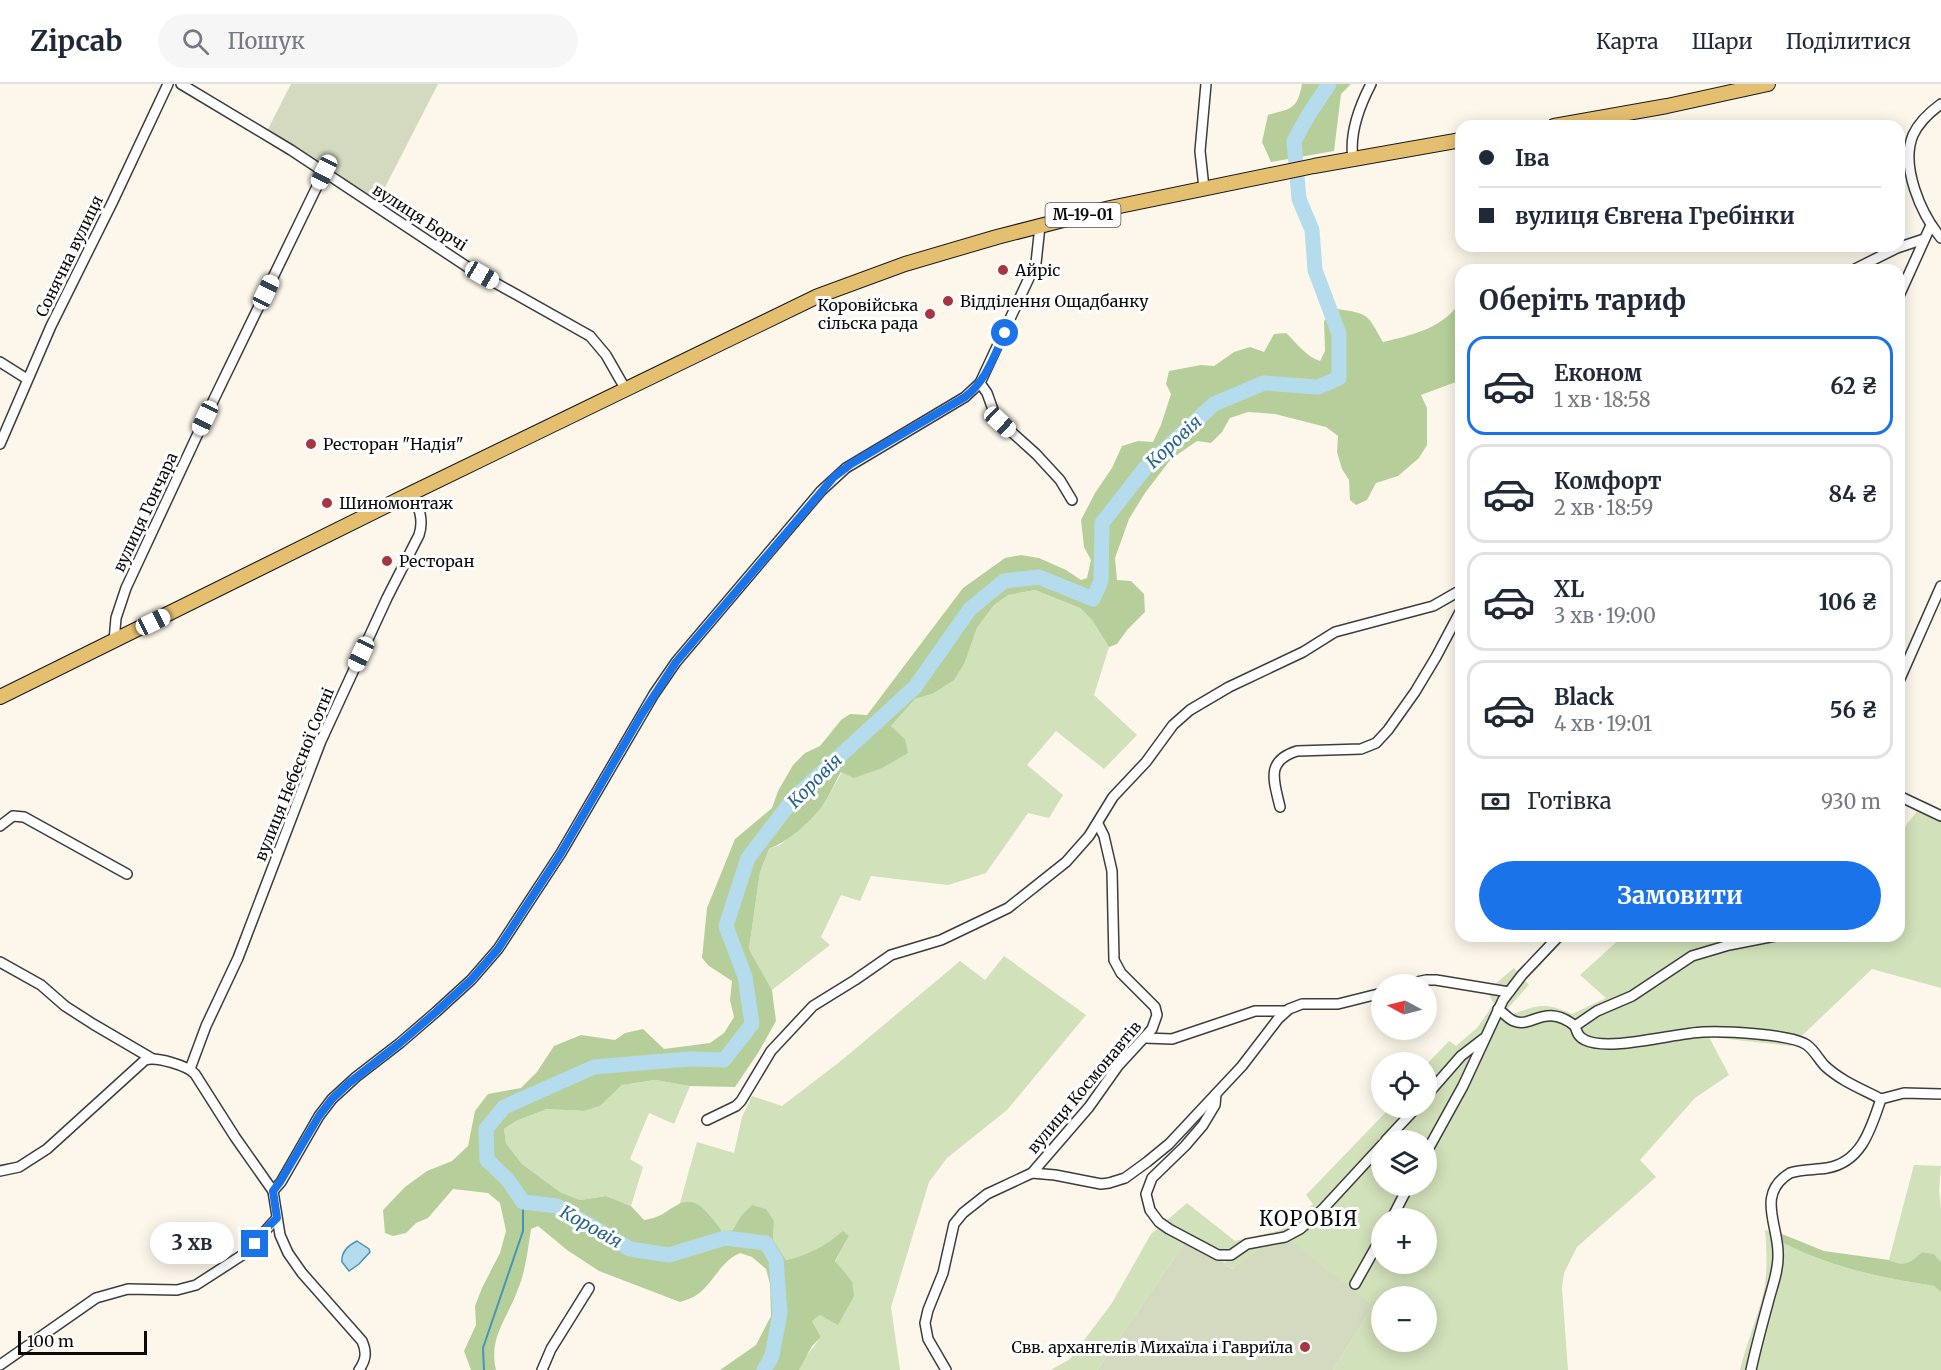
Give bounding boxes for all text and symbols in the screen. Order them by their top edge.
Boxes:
search box [158,14,578,68]
text: Zipcab [30,23,122,59]
icon: search [179,25,212,58]
text: Пошук [227,27,305,55]
text: Карта [1596,28,1658,55]
text: Шари [1691,28,1753,55]
text: Поділитися [1786,28,1911,55]
text: Іва [1515,144,1550,172]
car [308,152,340,192]
street label: вулиця Борчі [369,179,471,255]
street label: Сонячна вулиця [31,192,107,320]
text: вулиця Євгена Гребінки [1515,202,1795,230]
road number: М-19-01 [1046,203,1120,227]
car [462,258,502,292]
place label: Айріс [1014,260,1060,280]
marker: Айріс [996,263,1010,277]
car [250,272,282,312]
text: Оберіть тариф [1479,283,1686,317]
place label: Відділення Ощадбанку [960,291,1149,311]
marker: Відділення Ощадбанку [941,294,955,308]
place label: Коровійська сільска рада [818,295,918,333]
marker: Коровійська сільска рада [923,307,937,321]
route start [991,319,1018,346]
icon: car [1482,359,1536,413]
text: Економ [1554,359,1642,387]
text: 62 ₴ [1830,372,1878,400]
text: 1 хв · 18:58 [1554,387,1651,412]
car [189,398,221,438]
car [981,403,1019,441]
water label: Коровія [1141,410,1206,473]
place label: Ресторан "Надія" [323,434,464,454]
marker: Ресторан "Надія" [304,437,318,451]
street label: вулиця Гончара [109,449,182,575]
icon: car [1482,467,1536,521]
text: Комфорт [1554,467,1662,495]
text: 84 ₴ [1829,480,1878,508]
place label: Шиномонтаж [339,493,453,513]
text: 2 хв · 18:59 [1554,495,1653,520]
marker: Шиномонтаж [320,496,334,510]
place label: Ресторан [399,551,474,571]
marker: Ресторан [380,554,394,568]
icon: car [1482,575,1536,629]
text: XL [1554,575,1584,603]
text: 106 ₴ [1819,588,1878,616]
text: 3 хв · 19:00 [1554,603,1656,628]
car [133,606,173,638]
car [345,634,377,674]
icon: car [1482,683,1536,737]
text: Black [1554,683,1614,711]
street label: вулиця Небесної Сотні [250,684,338,864]
text: 56 ₴ [1830,696,1878,724]
text: 4 хв · 19:01 [1554,711,1652,736]
water label: Коровія [783,749,847,813]
icon: cash [1479,785,1512,818]
text: Готівка [1527,787,1612,815]
text: 930 m [1821,789,1881,814]
button: Замовити [1479,861,1881,930]
north arrow [1371,974,1437,1040]
map controls [1371,974,1437,1352]
street label: вулиця Космонавтів [1023,1017,1145,1157]
button: locate [1371,1052,1437,1118]
button: layers [1371,1130,1437,1196]
water label: Коровія [556,1200,626,1253]
district label: КОРОВІЯ [1259,1206,1359,1231]
button: + [1371,1208,1437,1274]
callout: 3 хв [150,1223,234,1265]
text: 3 хв [172,1230,212,1255]
route end [241,1230,268,1257]
button: − [1371,1286,1437,1352]
scale bar [18,1328,147,1356]
text: 100 m [27,1331,74,1351]
place label: Свв. архангелів Михаїла і Гавриїла [1011,1337,1293,1357]
marker: Свв. архангелів Михаїла і Гавриїла [1298,1340,1312,1354]

